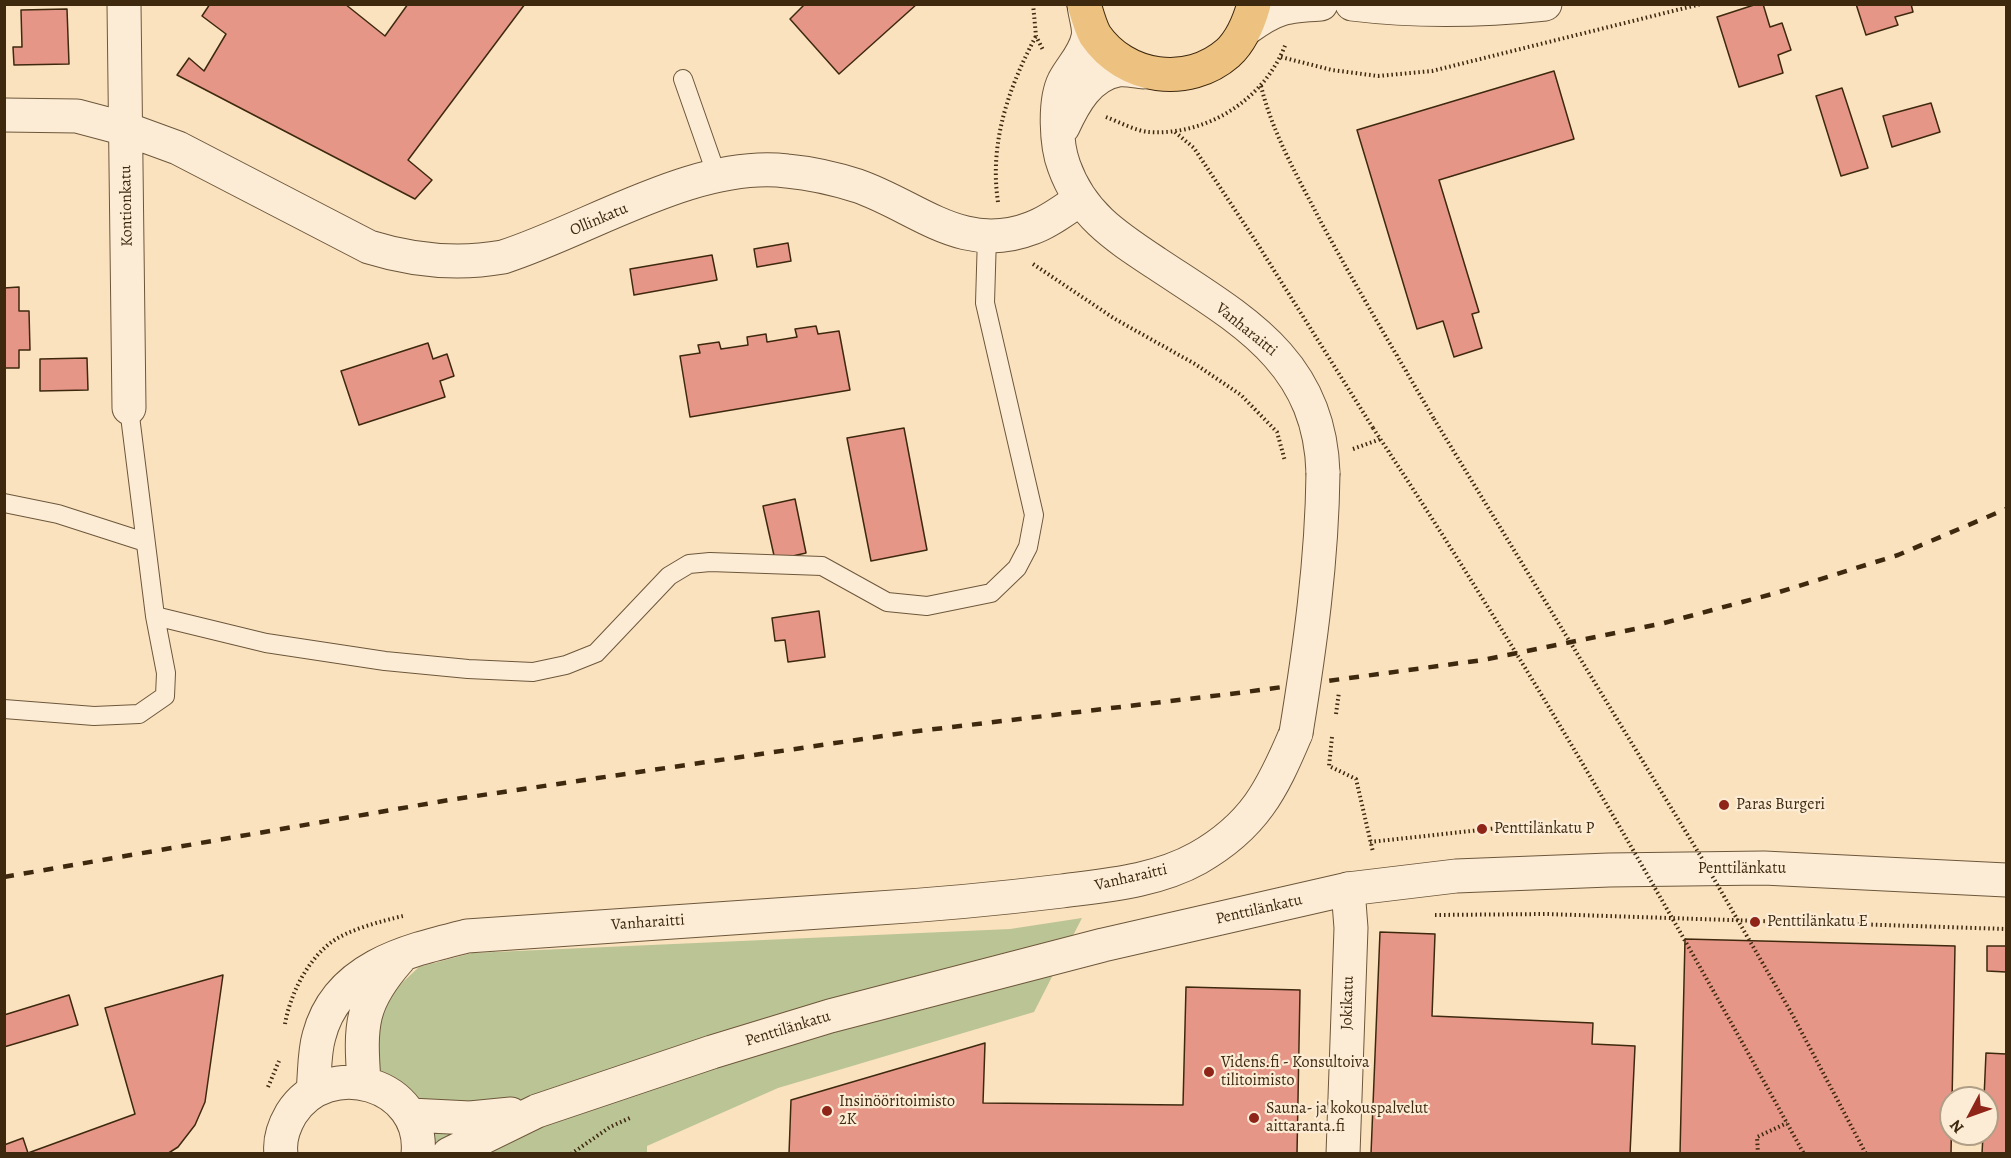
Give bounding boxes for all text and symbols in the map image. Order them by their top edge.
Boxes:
street label: Kontionkatu [117,165,137,247]
street label: Ollinkatu [567,199,631,241]
street label: Vanharaitti [1211,299,1281,361]
place label: Paras Burgeri [1736,795,1825,815]
marker: Paras Burgeri [1717,798,1731,812]
place label: Penttilänkatu P [1494,819,1594,839]
marker: Penttilänkatu P [1475,822,1489,836]
street label: Penttilänkatu [1698,859,1786,879]
street label: Vanharaitti [1093,860,1169,896]
street label: Penttilänkatu [1214,891,1304,929]
street label: Vanharaitti [611,911,685,935]
place label: Penttilänkatu E [1767,912,1868,932]
marker: Penttilänkatu E [1748,915,1762,929]
street label: Jokikatu [1337,976,1359,1030]
street label: Penttilänkatu [743,1007,833,1051]
place label: Videns.fi - Konsultoiva tilitoimisto [1221,1053,1369,1091]
marker: Videns.fi - Konsultoiva tilitoimisto [1202,1065,1216,1079]
north arrow [1939,1086,1999,1146]
place label: Insinööritoimisto 2K [839,1092,955,1130]
place label: Sauna- ja kokouspalvelut aittaranta.fi [1266,1099,1428,1137]
marker: Insinööritoimisto 2K [820,1104,834,1118]
marker: Sauna- ja kokouspalvelut aittaranta.fi [1247,1111,1261,1125]
text: N [1945,1115,1969,1138]

